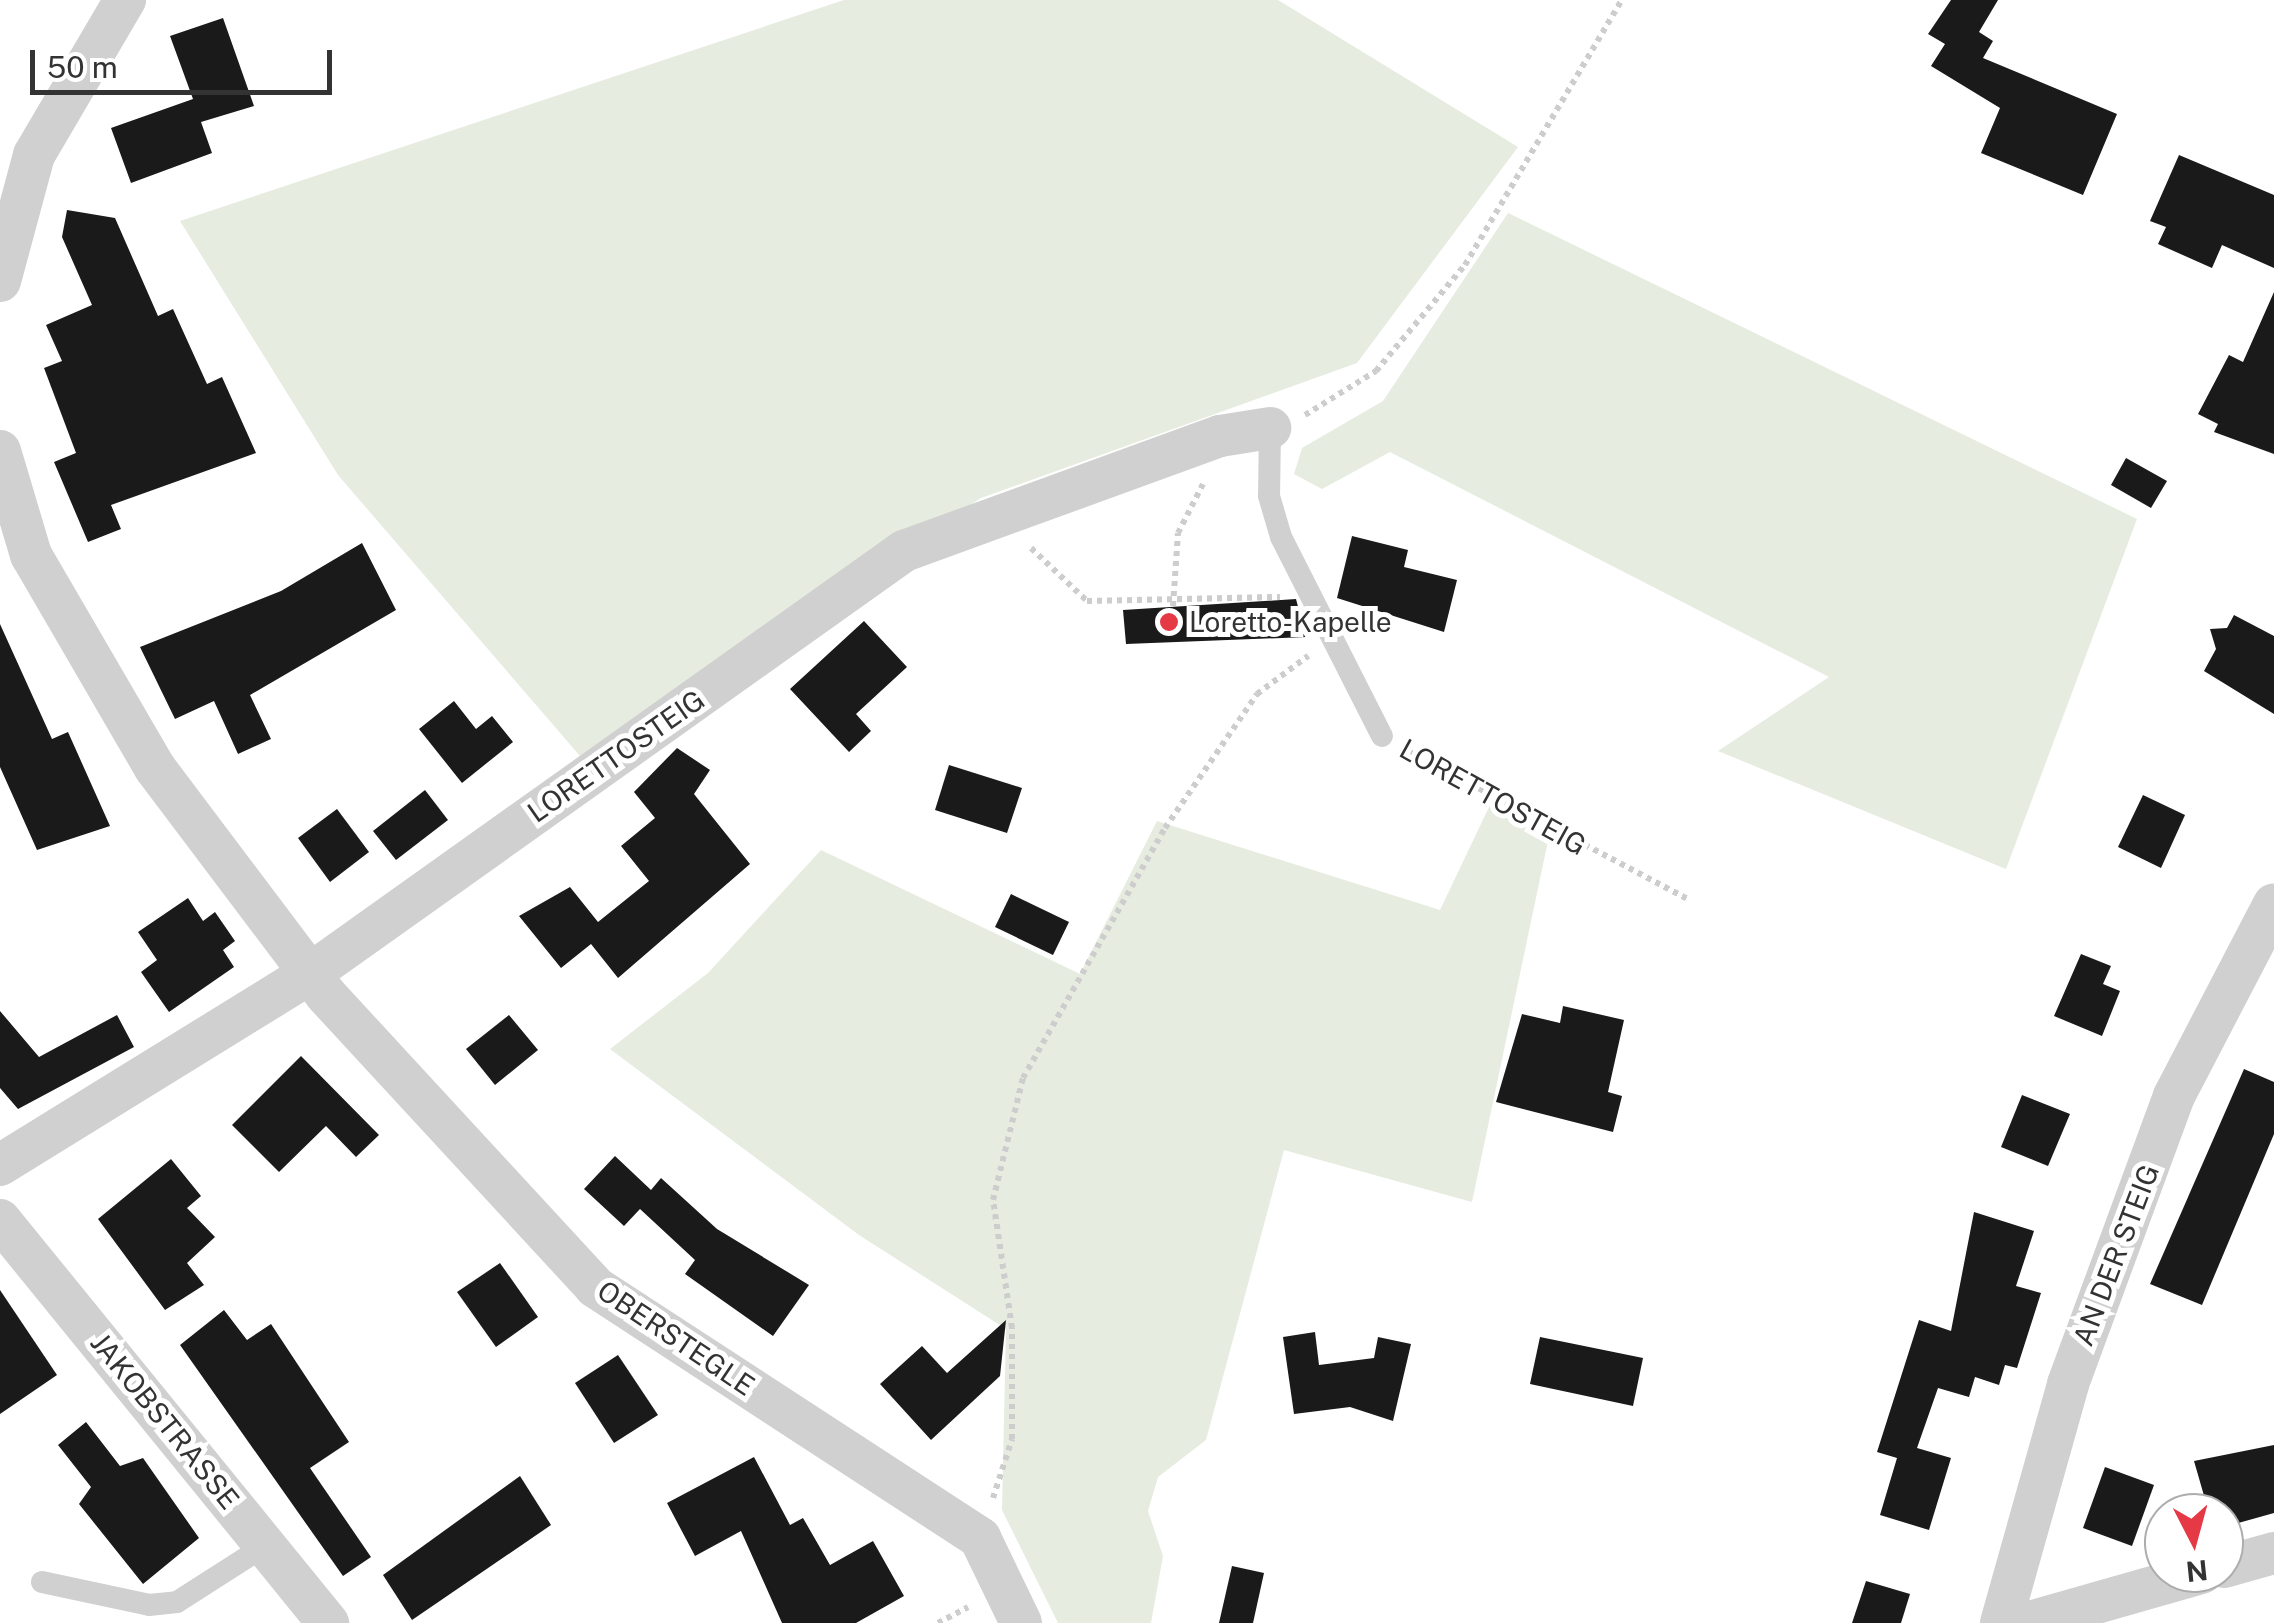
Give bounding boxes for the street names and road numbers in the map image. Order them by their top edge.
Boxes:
street label: LORETTOSTEIG [521,683,711,829]
street label: LORETTOSTEIG [1394,732,1592,862]
street label: AN DER STEIG [2066,1160,2166,1350]
street label: OBERSTEGLE [591,1273,761,1403]
street label: JAKOBSTRASSE [84,1326,246,1516]

